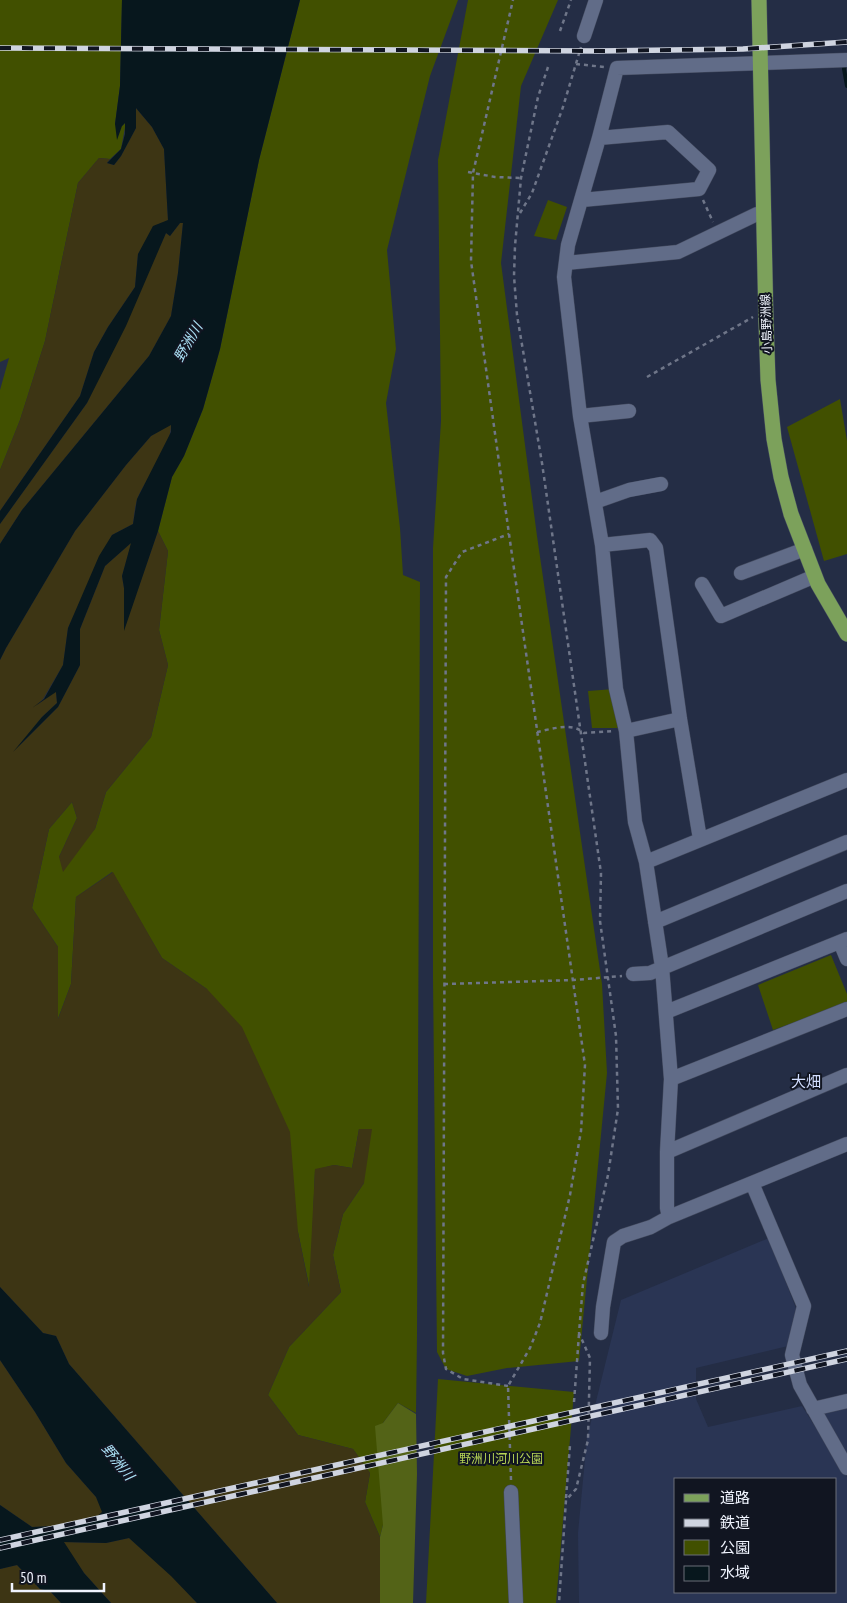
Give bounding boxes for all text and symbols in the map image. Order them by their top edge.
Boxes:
street label: 小島野洲線 [757,294,775,354]
water label: 野洲川 [170,318,207,365]
district label: 大畑 [791,1072,821,1091]
water label: 野洲川 [98,1440,139,1486]
park label: 野洲川河川公園 [459,1451,543,1466]
legend [674,1478,837,1593]
text: 道路 [720,1488,750,1507]
text: 鉄道 [720,1513,750,1532]
text: 公園 [720,1538,750,1557]
scale bar [12,1560,105,1592]
text: 水域 [720,1563,750,1582]
text: 50 m [20,1568,46,1587]

